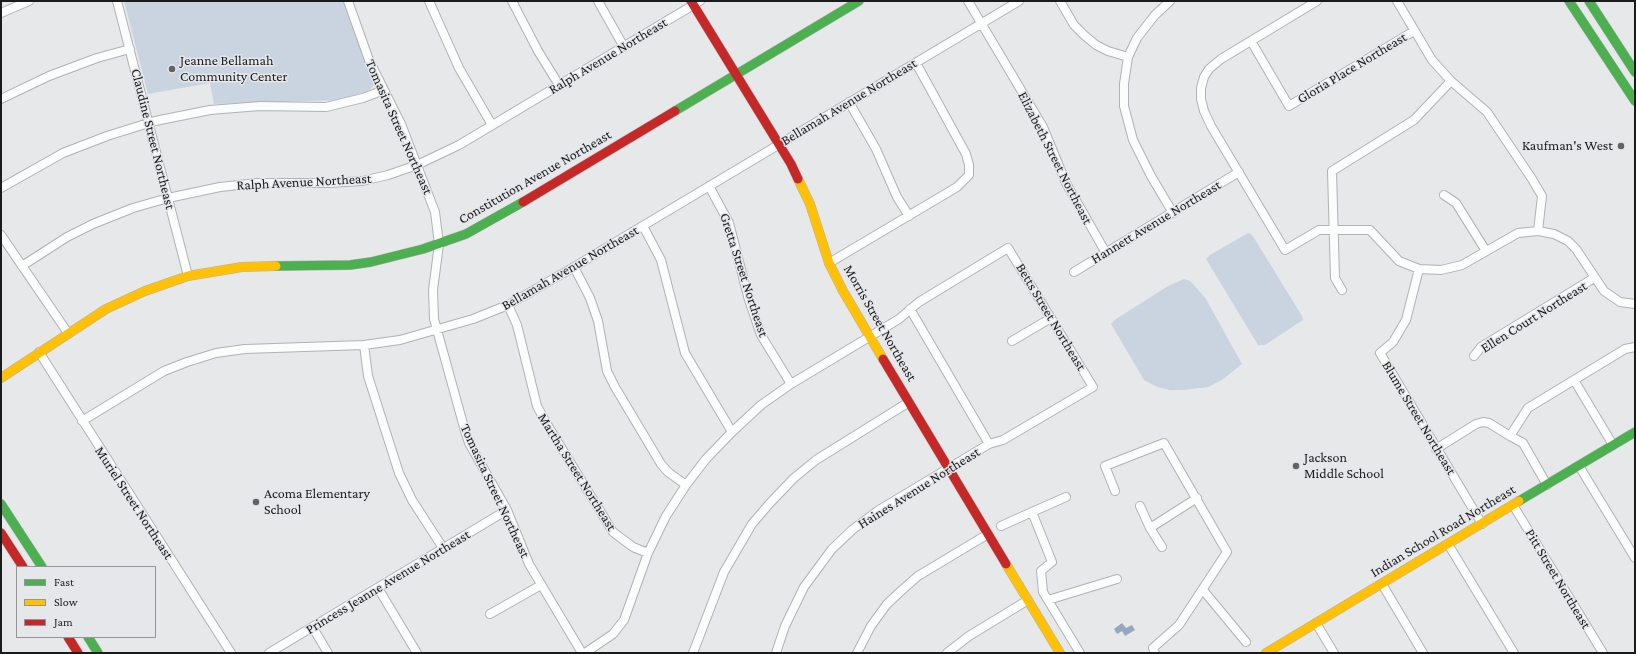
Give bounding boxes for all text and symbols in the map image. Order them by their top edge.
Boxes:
street label: Ralph Avenue Northeast [546,14,670,98]
street label: Gloria Place Northeast [1294,29,1410,107]
place label: Jeanne Bellamah Community Center [180,53,287,86]
street label: Bellamah Avenue Northeast [778,55,920,149]
street label: Tomasita Street Northeast [362,57,436,197]
marker: Jeanne Bellamah Community Center [167,64,177,74]
street label: Claudine Street Northeast [127,67,179,211]
street label: Elizabeth Street Northeast [1014,89,1096,227]
street label: Constitution Avenue Northeast [456,126,614,228]
place label: Kaufman's West [1522,138,1613,154]
marker: Kaufman's West [1616,141,1626,151]
street label: Ralph Avenue Northeast [236,170,372,194]
street label: Hannett Avenue Northeast [1088,177,1224,267]
street label: Gretta Street Northeast [716,211,772,339]
street label: Bellamah Avenue Northeast [499,222,641,314]
street label: Betts Street Northeast [1012,260,1090,374]
street label: Morris Street Northeast [840,262,920,384]
street label: Ellen Court Northeast [1478,278,1590,356]
street label: Blume Street Northeast [1378,358,1460,478]
street label: Martha Street Northeast [534,410,620,534]
street label: Tomasita Street Northeast [457,421,533,561]
street label: Muriel Street Northeast [91,443,177,563]
street label: Haines Avenue Northeast [855,444,983,532]
place label: Jackson Middle School [1304,450,1384,482]
marker: Jackson Middle School [1291,461,1301,471]
street label: Indian School Road Northeast [1367,481,1519,581]
place label: Acoma Elementary School [264,486,370,518]
marker: Acoma Elementary School [251,497,261,507]
street label: Princess Jeanne Avenue Northeast [303,526,473,638]
street label: Pitt Street Northeast [1521,526,1595,632]
legend [16,566,156,638]
text: Fast [54,575,74,589]
text: Slow [54,595,78,609]
text: Jam [54,615,73,629]

